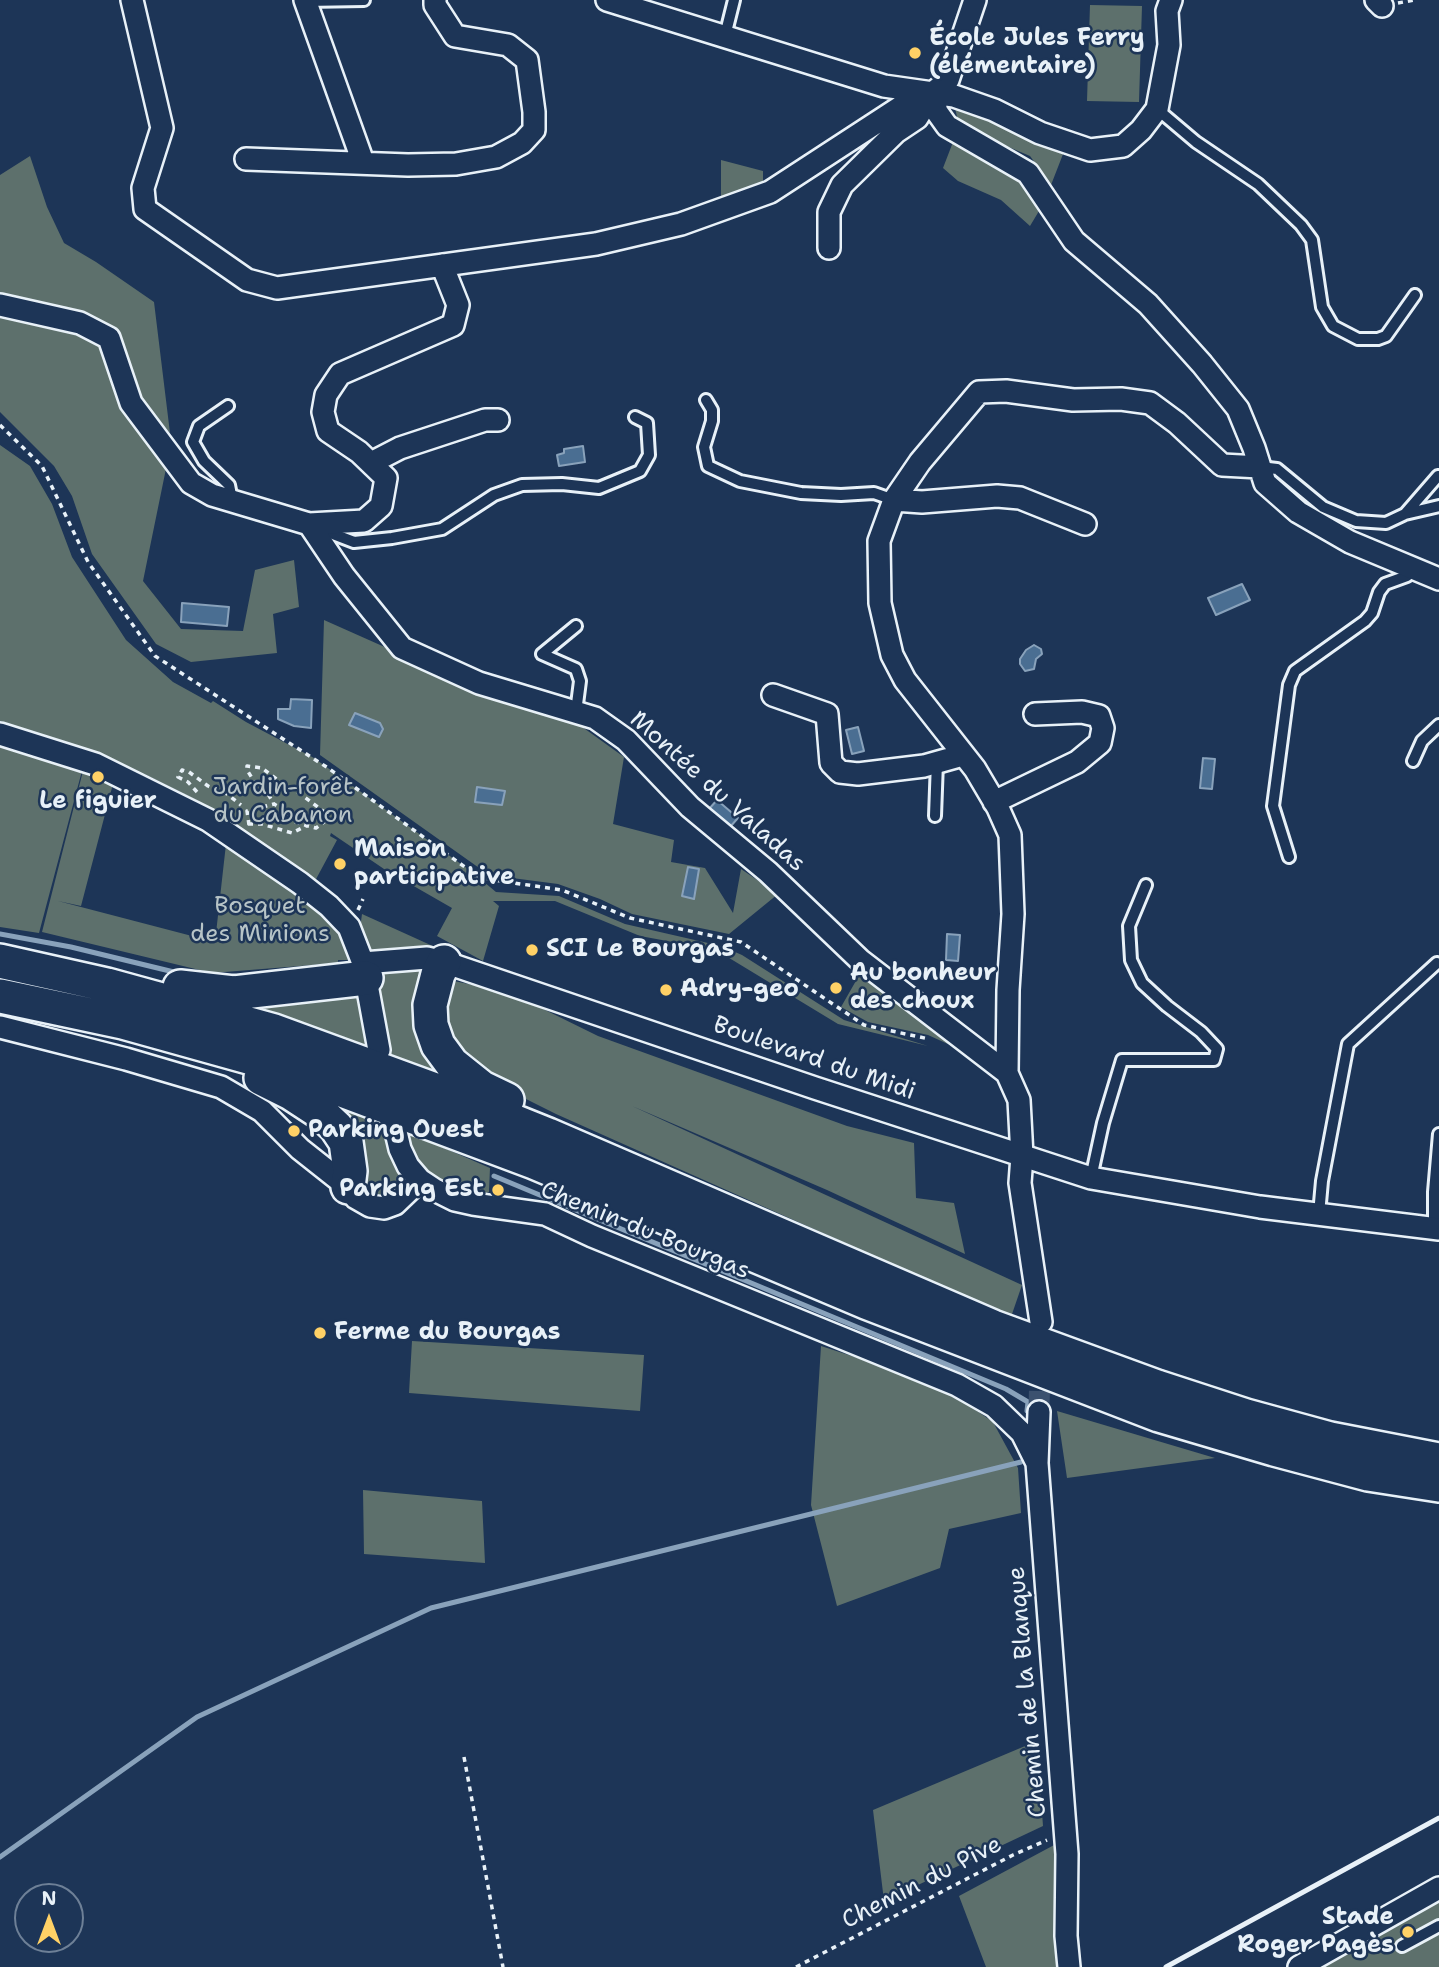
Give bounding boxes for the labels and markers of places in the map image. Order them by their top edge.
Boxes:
place label: École Jules Ferry (élémentaire) [929,25,1145,81]
marker: École Jules Ferry (élémentaire) [907,45,923,61]
marker: Le figuier [90,769,106,785]
place label: Le figuier [39,788,157,816]
place label: Maison participative [354,836,514,892]
marker: Maison participative [332,856,348,872]
place label: SCI Le Bourgas [546,936,734,964]
marker: SCI Le Bourgas [524,942,540,958]
place label: Au bonheur des choux [850,960,996,1016]
place label: Adry-geo [680,976,799,1004]
marker: Au bonheur des choux [828,980,844,996]
marker: Adry-geo [658,982,674,998]
place label: Parking Ouest [308,1117,484,1145]
marker: Parking Ouest [286,1123,302,1139]
place label: Parking Est [339,1176,484,1204]
marker: Parking Est [490,1182,506,1198]
place label: Ferme du Bourgas [334,1319,560,1347]
marker: Ferme du Bourgas [312,1325,328,1341]
place label: Stade Roger Pagès [1237,1904,1394,1960]
marker: Stade Roger Pagès [1400,1924,1416,1940]

